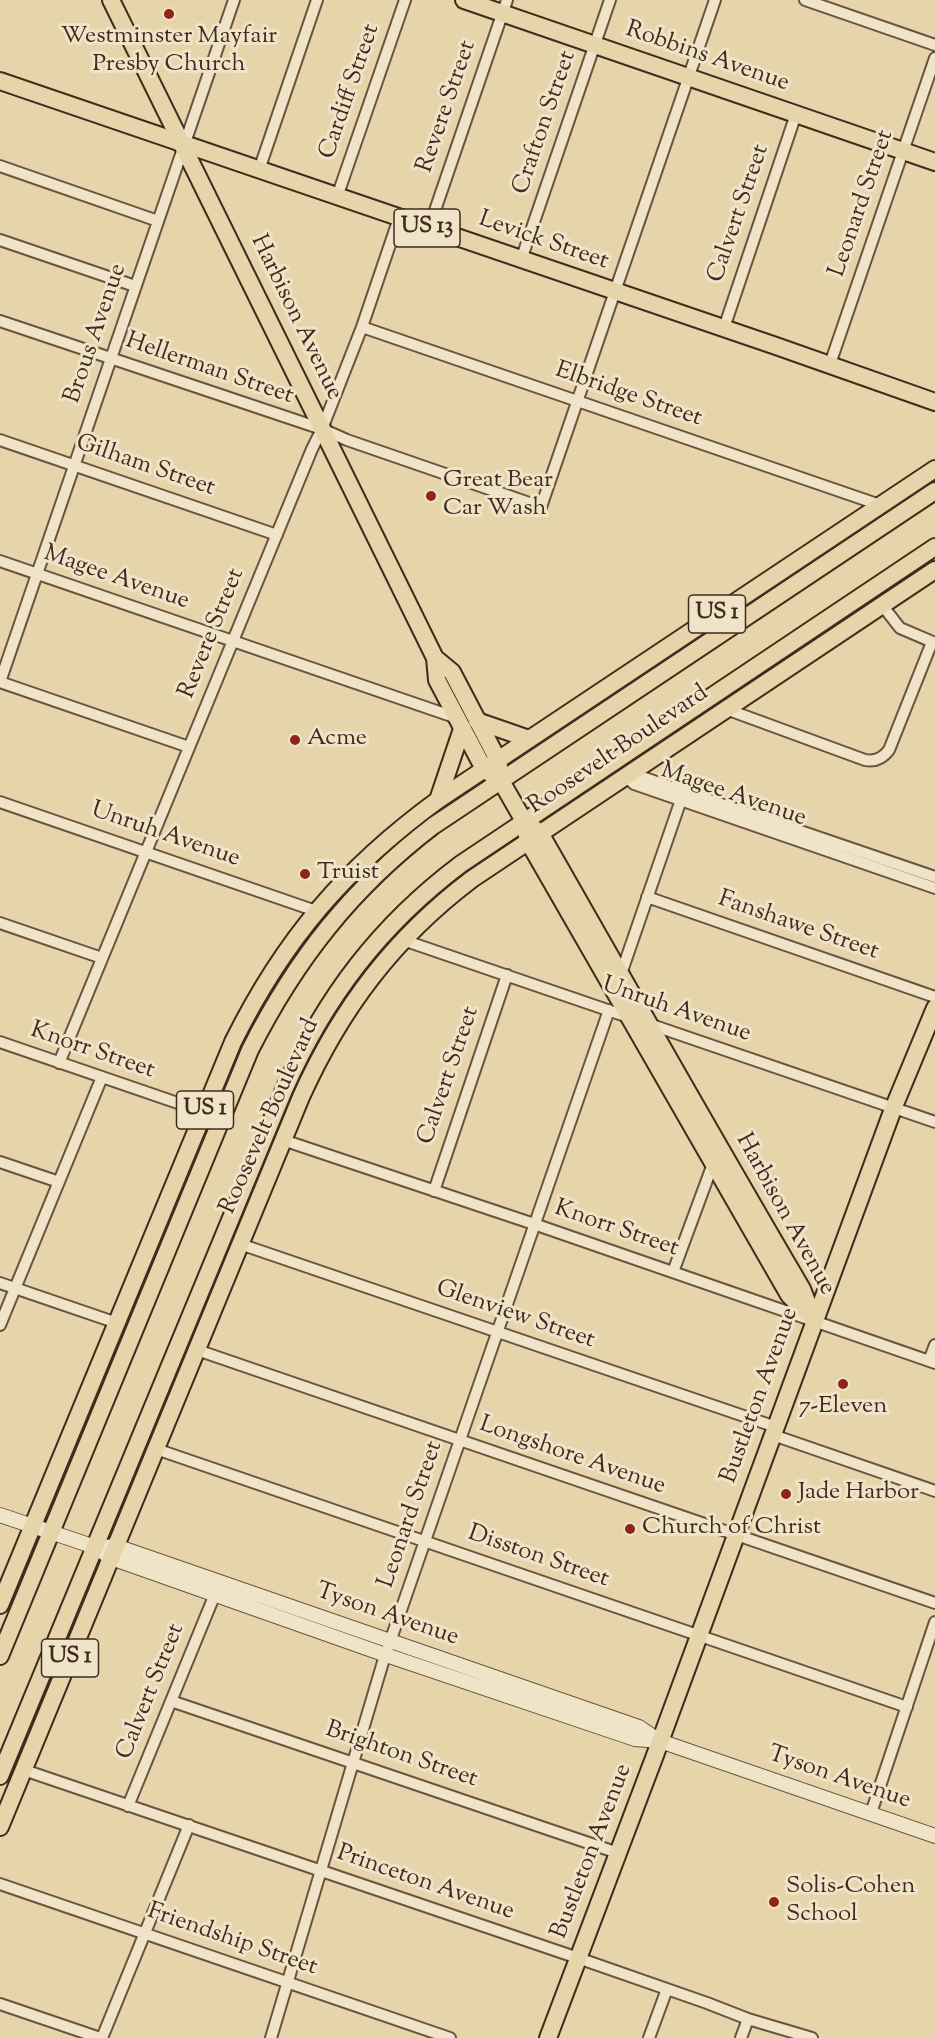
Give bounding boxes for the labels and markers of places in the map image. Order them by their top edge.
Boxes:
marker: Westminster Mayfair Presby Church [162,7,176,21]
place label: Westminster Mayfair Presby Church [61,24,277,80]
place label: Great Bear Car Wash [443,468,553,524]
marker: Great Bear Car Wash [424,489,438,503]
place label: Acme [307,726,367,754]
marker: Acme [288,733,302,747]
place label: Truist [317,860,379,888]
marker: Truist [298,867,312,881]
marker: 7-Eleven [836,1377,850,1391]
place label: 7-Eleven [799,1394,887,1422]
place label: Jade Harbor [798,1480,919,1508]
marker: Jade Harbor [779,1487,793,1501]
place label: Church of Christ [642,1515,821,1543]
marker: Church of Christ [623,1522,637,1536]
place label: Solis-Cohen School [786,1874,915,1930]
marker: Solis-Cohen School [767,1895,781,1909]

